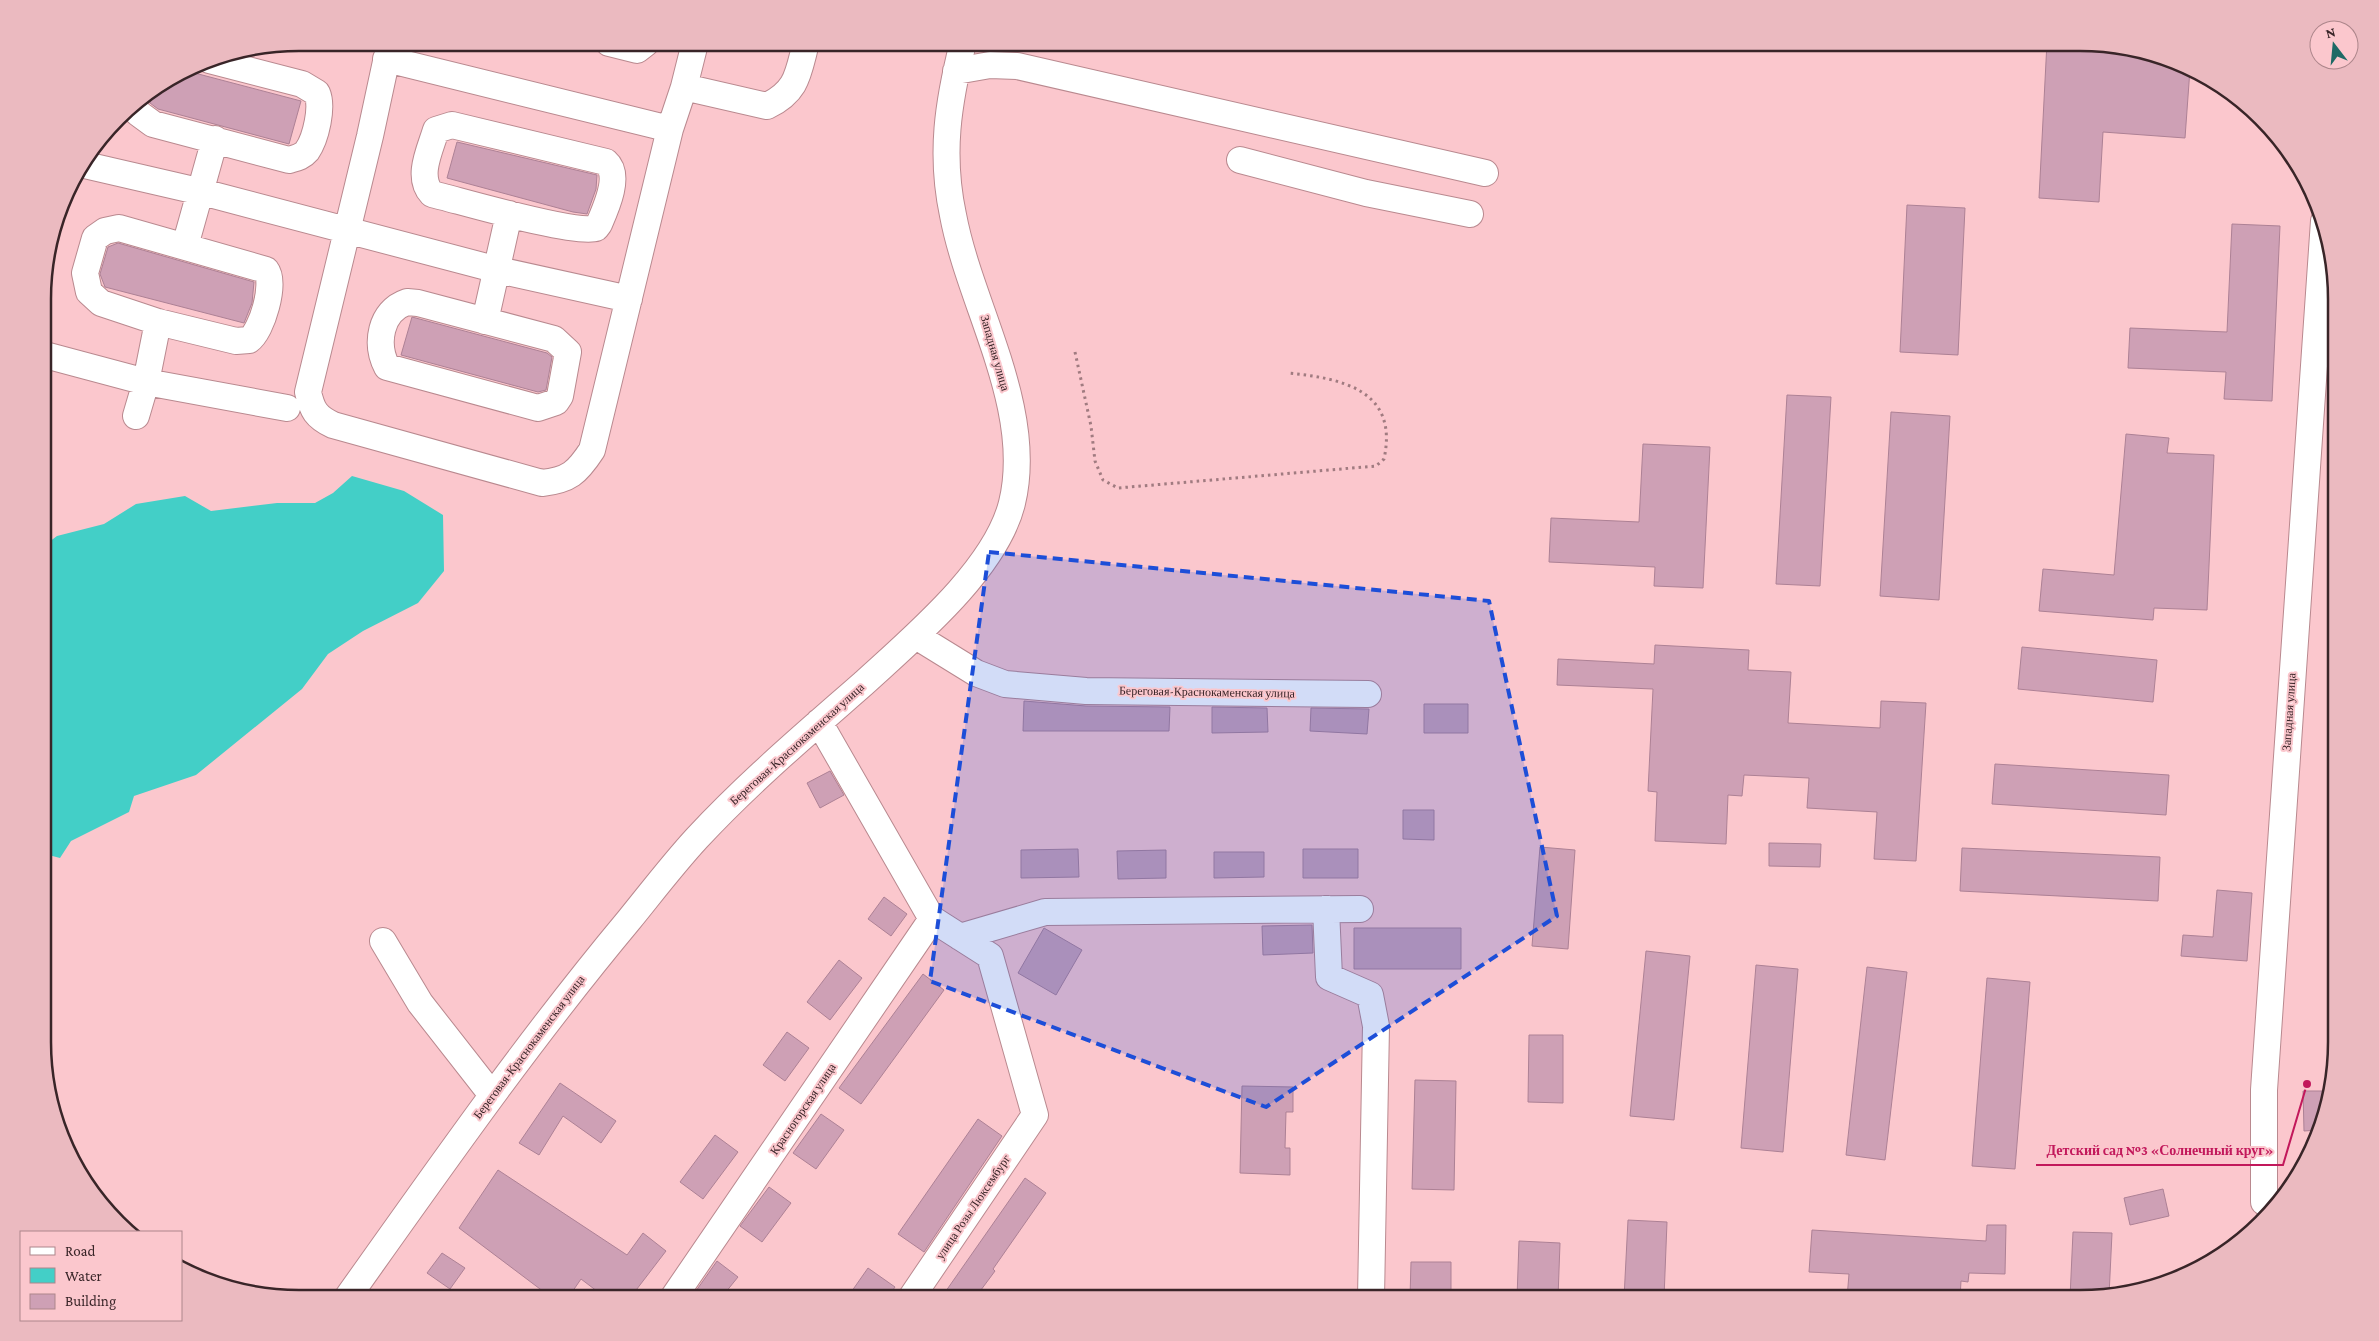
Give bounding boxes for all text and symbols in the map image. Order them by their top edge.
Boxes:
north arrow [2309,20,2359,70]
text: N [2324,23,2338,42]
street label: Западная улица [977,313,1013,393]
street label: Западная улица [2279,672,2299,751]
street label: Береговая-Краснокаменская улица [727,679,868,808]
street label: Береговая-Краснокаменская улица [1119,683,1296,701]
street label: Береговая-Краснокаменская улица [470,972,588,1121]
street label: Красногорская улица [767,1060,839,1157]
callout: Детский сад №3 «Солнечный круг» [2036,1136,2283,1165]
text: Детский сад №3 «Солнечный круг» [2047,1142,2273,1158]
street label: улица Розы Люксембург [933,1152,1013,1262]
legend [20,1231,182,1321]
text: Road [65,1243,96,1259]
text: Water [65,1268,102,1284]
text: Building [65,1293,116,1310]

